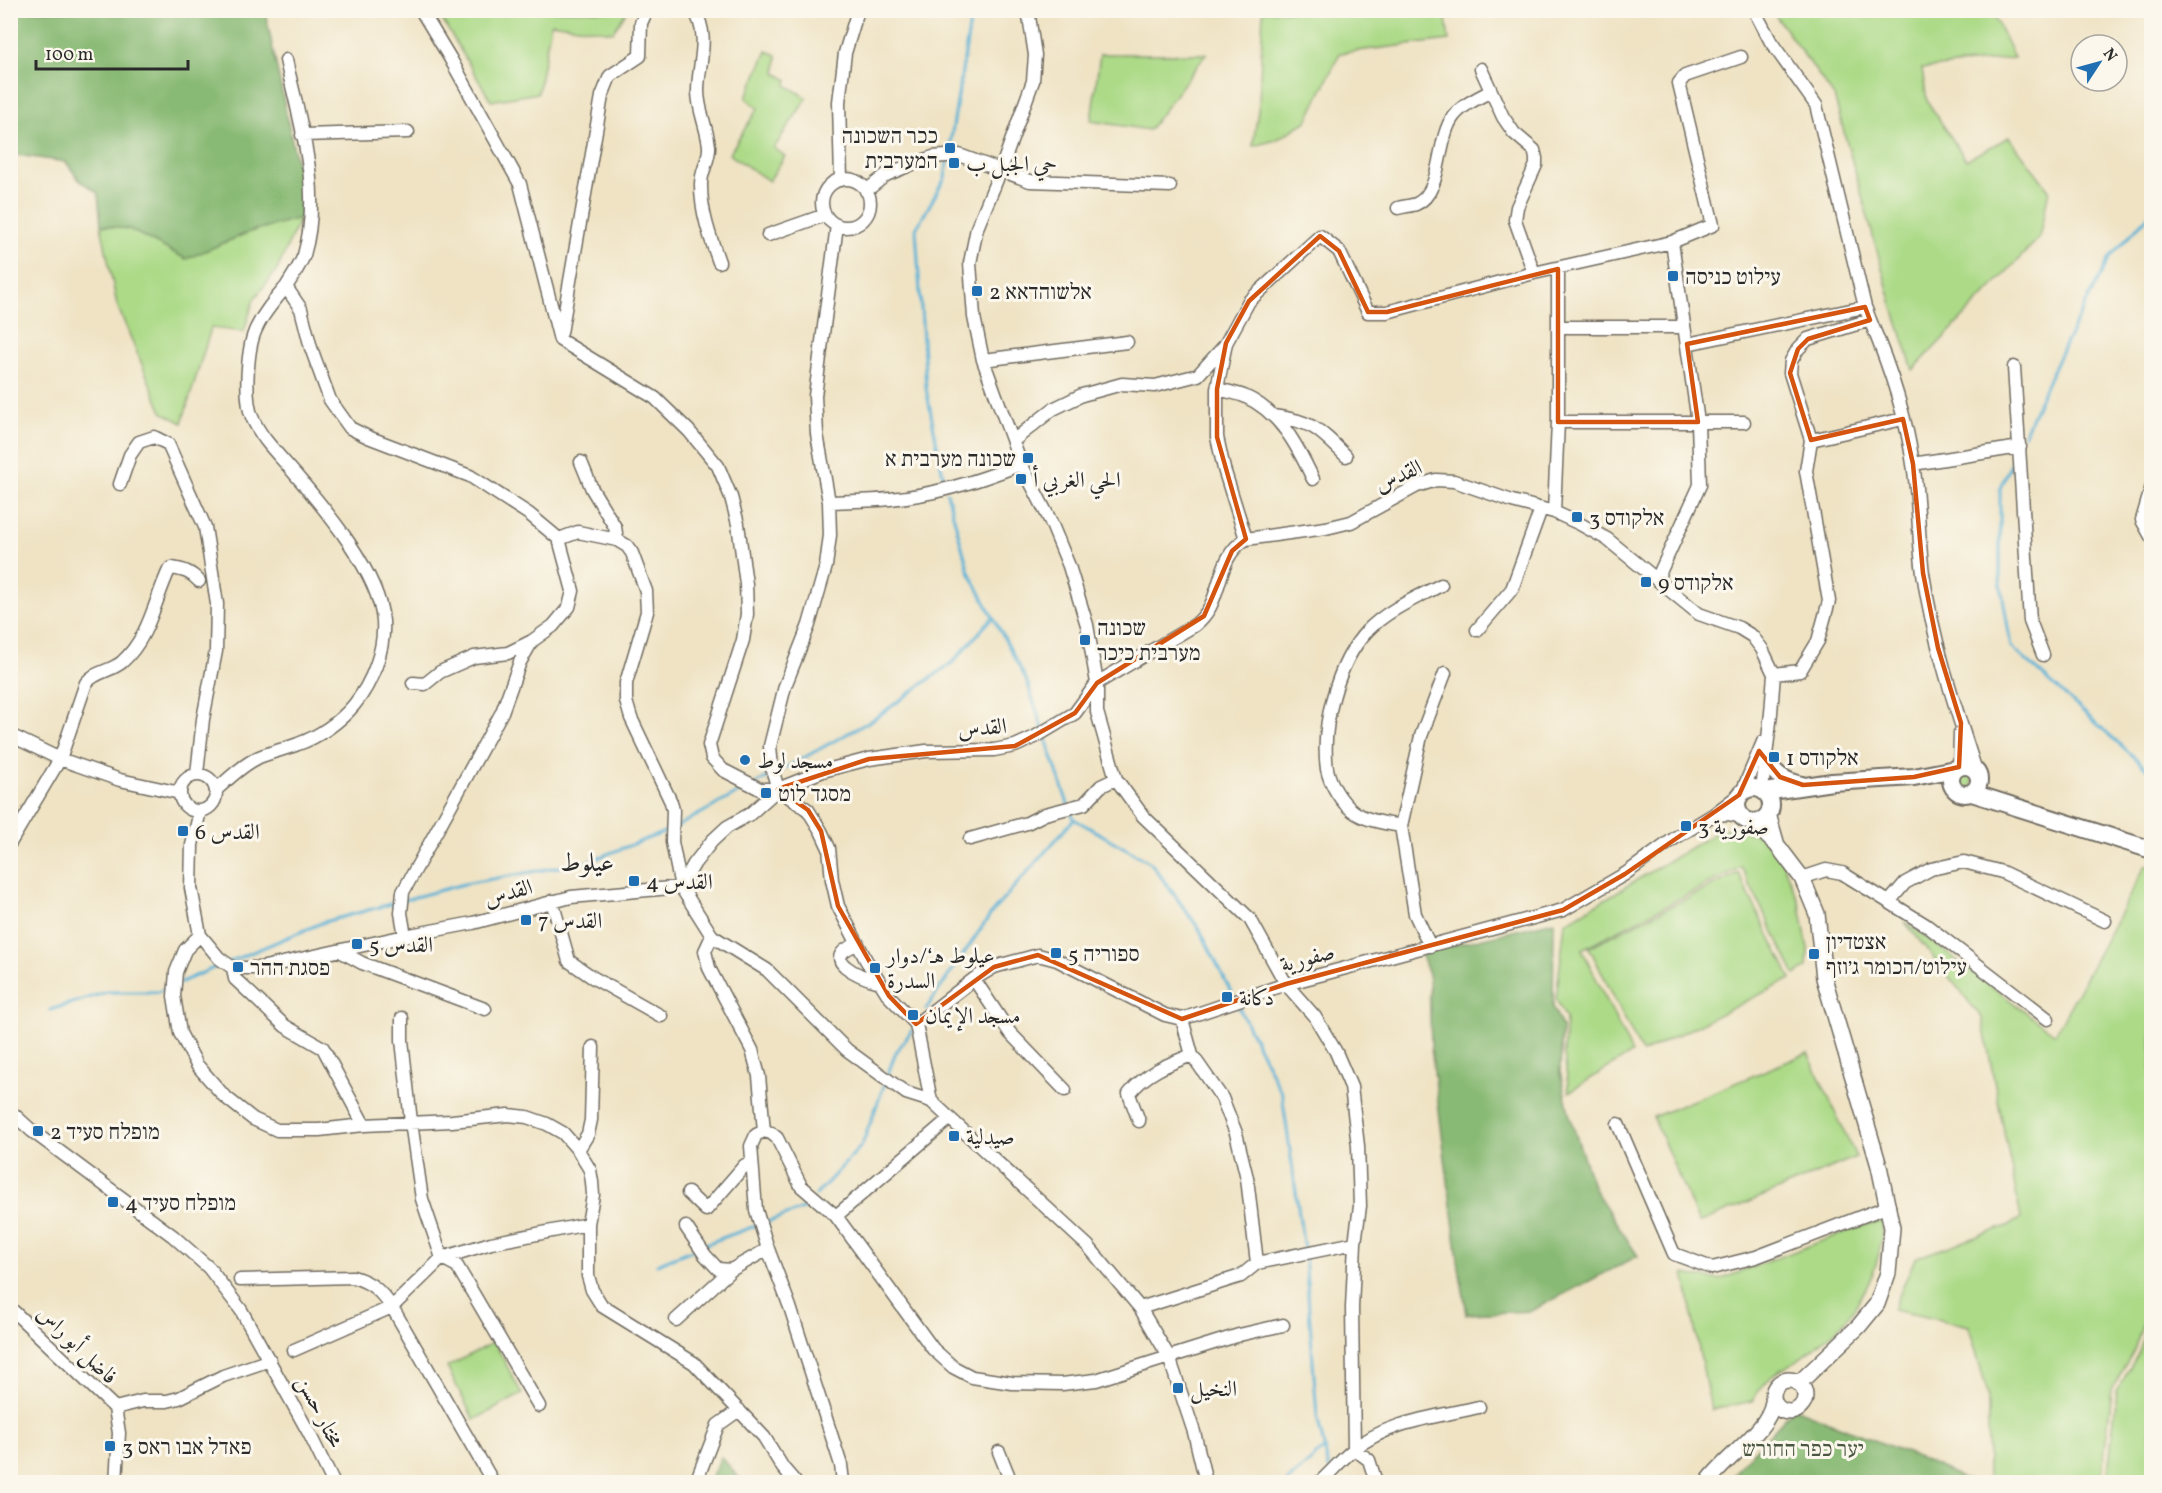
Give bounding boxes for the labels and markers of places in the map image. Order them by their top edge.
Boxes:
place label: ככר השכונה המערבית [841,122,938,178]
marker: ככר השכונה המערבית [943,141,957,155]
place label: حي الجبل ب [966,150,1057,182]
marker: حي الجبل ب [947,156,961,170]
place label: עילוט כניסה [1685,263,1781,294]
marker: עילוט כניסה [1666,269,1680,283]
place label: אלשוהדאא 2 [989,278,1092,309]
marker: אלשוהדאא 2 [970,284,984,298]
place label: שכונה מערבית א [885,445,1016,476]
marker: שכונה מערבית א [1021,451,1035,465]
place label: الحي الغربي أ [1033,464,1121,500]
marker: الحي الغربي أ [1014,472,1028,486]
place label: אלקודס 3 [1589,504,1665,535]
marker: אלקודס 3 [1570,510,1584,524]
place label: אלקודס 9 [1658,569,1734,600]
marker: אלקודס 9 [1639,575,1653,589]
place label: שכונה מערבית כיכר [1097,614,1201,670]
marker: שכונה מערבית כיכר [1078,633,1092,647]
place label: אלקודס 1 [1786,744,1859,775]
place label: مسجد لوط [757,747,833,778]
marker: אלקודס 1 [1767,750,1781,764]
marker: مسجد لوط [738,753,752,767]
place label: מסגד לוט [778,780,851,811]
marker: מסגד לוט [759,786,773,800]
place label: صفورية 3 [1698,813,1769,844]
place label: القدس 6 [195,818,260,849]
marker: صفورية 3 [1679,819,1693,833]
marker: القدس 6 [176,824,190,838]
place label: القدس 4 [646,868,713,899]
marker: القدس 4 [627,874,641,888]
place label: القدس 7 [538,907,602,938]
marker: القدس 7 [519,913,533,927]
place label: אצטדיון עילוט/הכומר ג׳וזף [1826,928,1967,984]
place label: القدس 5 [369,931,433,962]
marker: القدس 5 [350,937,364,951]
place label: ספוריה 5 [1068,940,1140,971]
place label: عيلوط هـ‘/دوار السدرة [885,942,995,998]
marker: ספוריה 5 [1049,946,1063,960]
marker: אצטדיון עילוט/הכומר ג׳וזף [1807,947,1821,961]
place label: פסגת ההר [250,954,330,985]
marker: פסגת ההר [231,960,245,974]
marker: عيلوط هـ‘/دوار السدرة [868,961,882,975]
place label: دكانة [1239,984,1274,1015]
marker: دكانة [1220,990,1234,1004]
place label: مسجد الإيمان [925,1002,1021,1033]
marker: مسجد الإيمان [906,1008,920,1022]
place label: מופלח סעיד 2 [50,1118,160,1149]
place label: صيدلية [966,1123,1015,1154]
marker: מופלח סעיד 2 [31,1124,45,1138]
marker: صيدلية [947,1129,961,1143]
place label: מופלח סעיד 4 [125,1189,236,1220]
marker: מופלח סעיד 4 [106,1195,120,1209]
place label: النخيل [1190,1375,1237,1406]
marker: النخيل [1171,1381,1185,1395]
place label: פאדל אבו ראס 3 [122,1433,252,1464]
marker: פאדל אבו ראס 3 [103,1439,117,1453]

